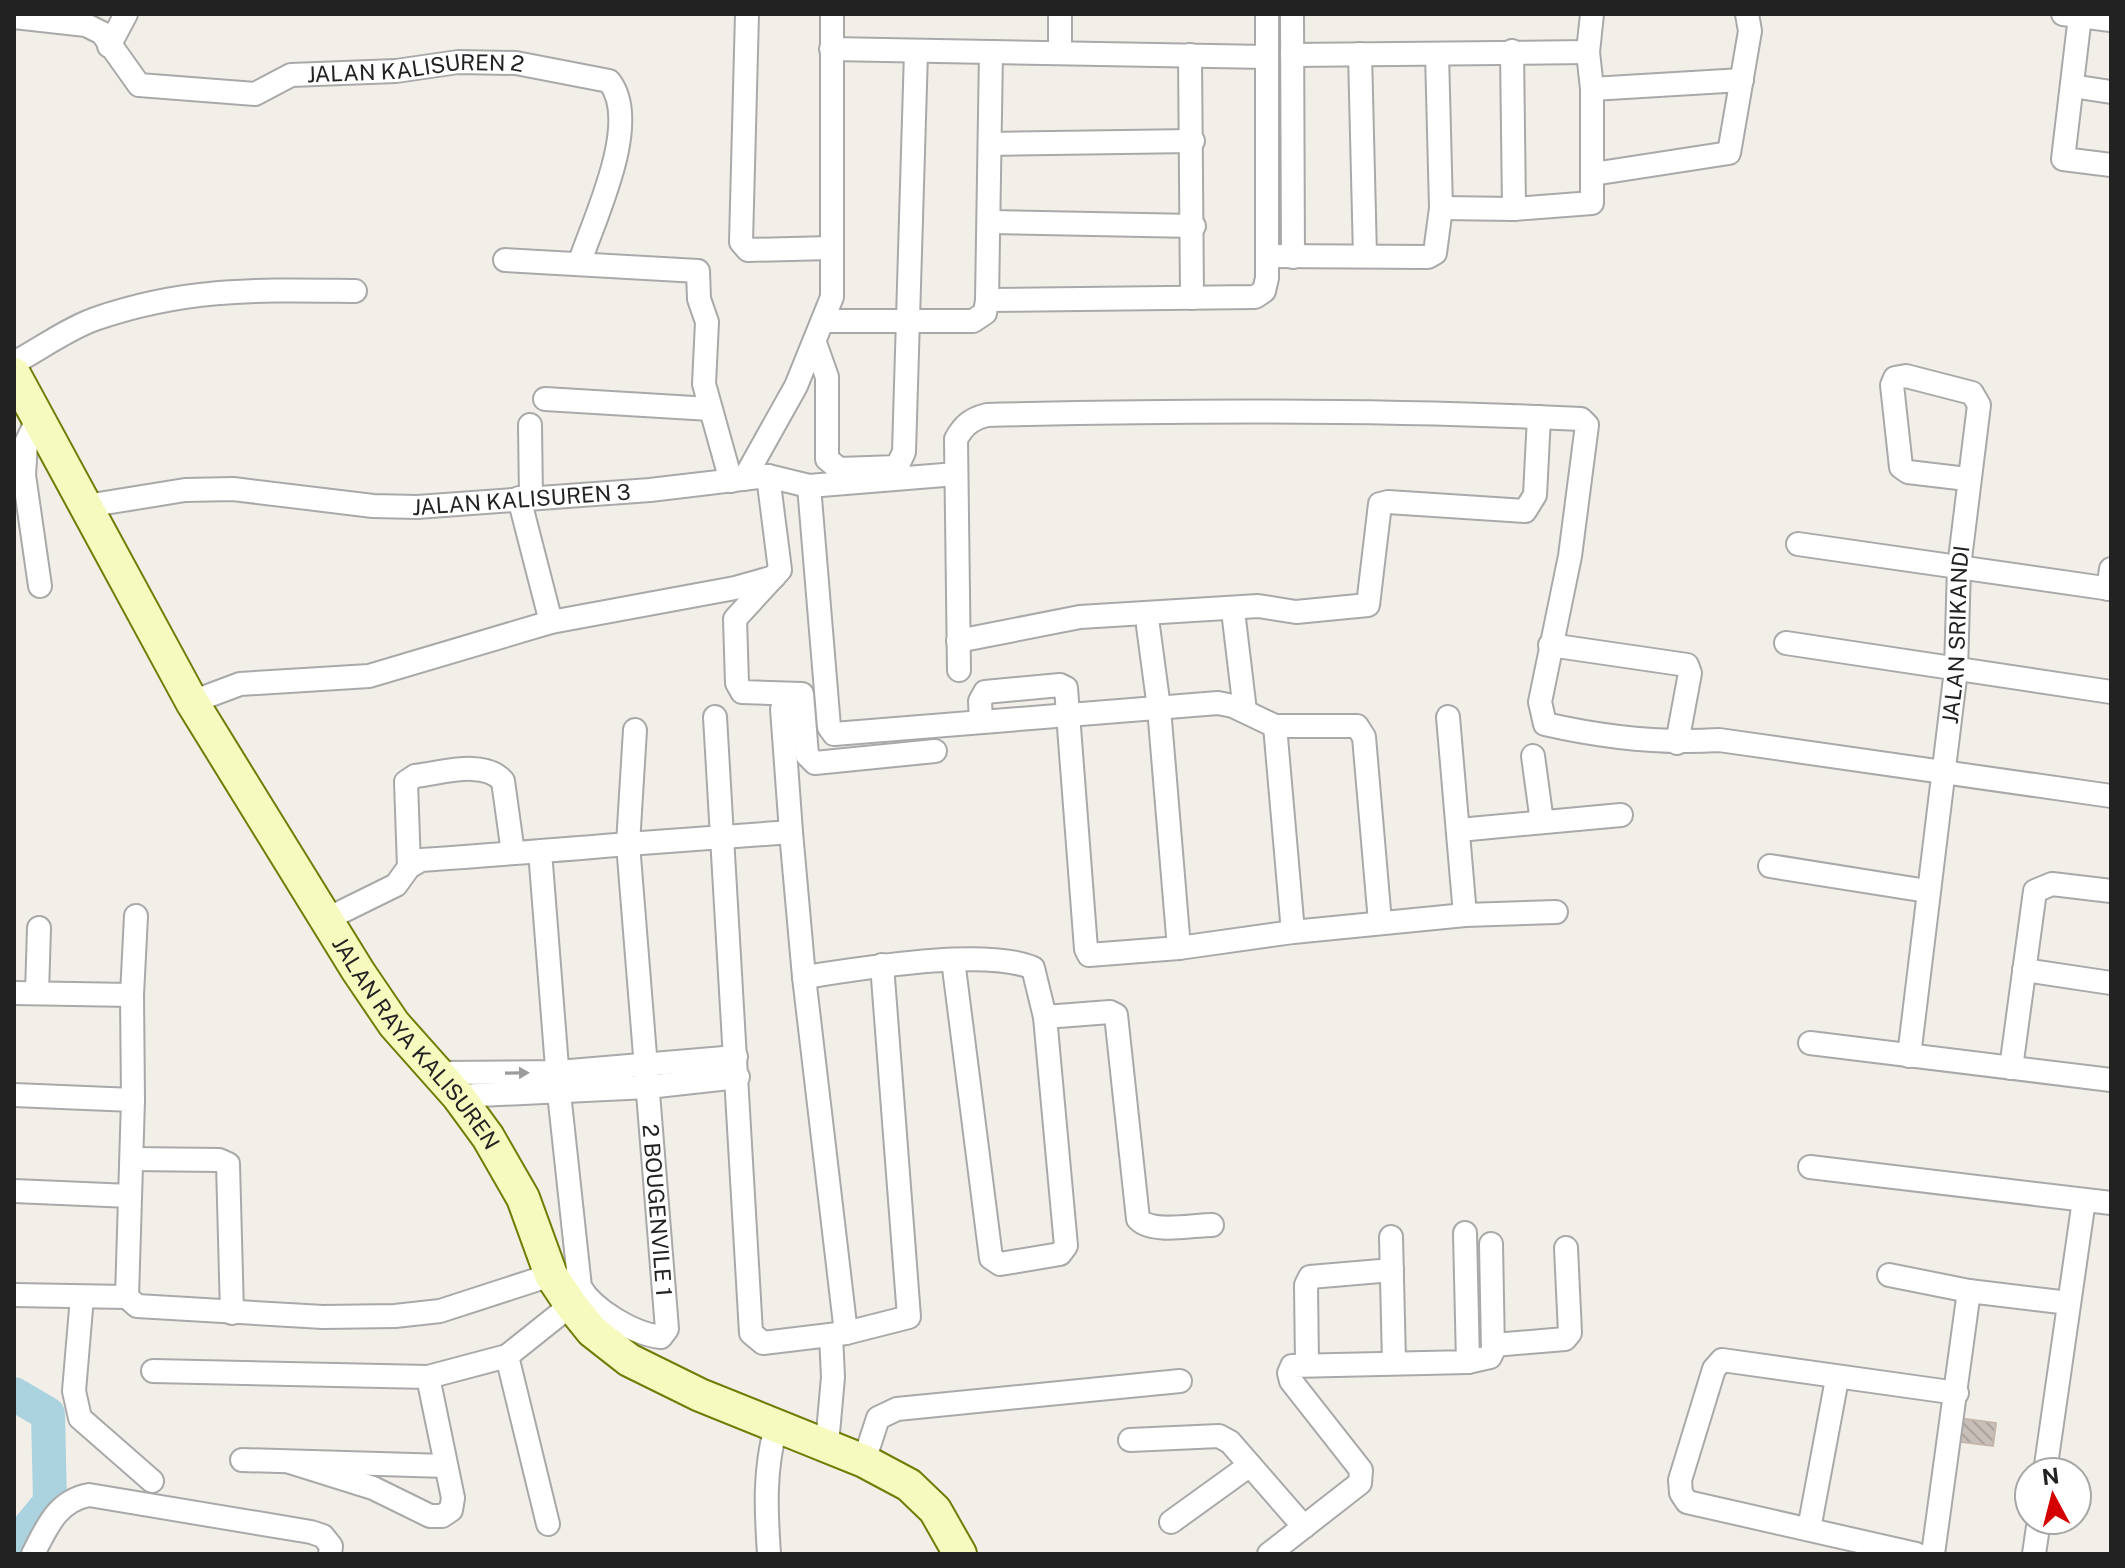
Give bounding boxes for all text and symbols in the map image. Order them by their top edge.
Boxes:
street label: JALAN KALISUREN 2 [306,49,526,87]
street label: JALAN KALISUREN 3 [412,478,631,520]
street label: JALAN SRIKANDI [1937,544,1975,725]
street label: JALAN RAYA KALISUREN [327,932,505,1154]
one-way arrow [505,1066,530,1079]
street label: 2 BOUGENVILE 1 [638,1123,677,1297]
north arrow [2013,1456,2093,1536]
text: N [2040,1462,2061,1490]

